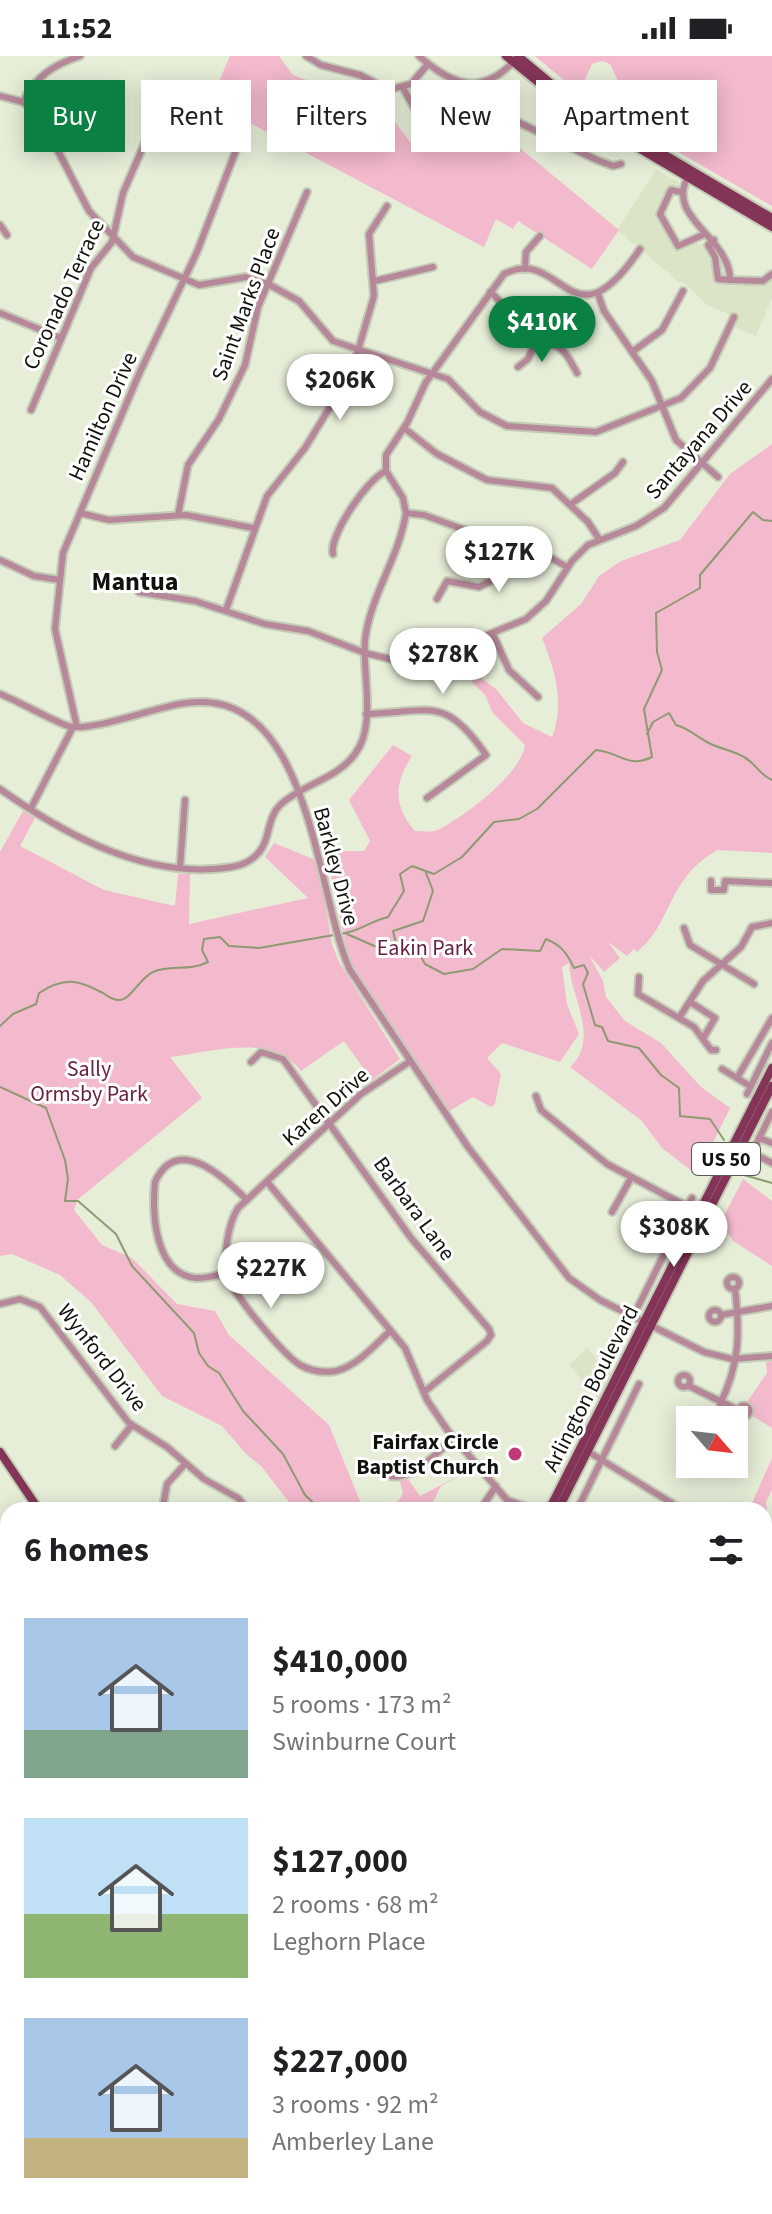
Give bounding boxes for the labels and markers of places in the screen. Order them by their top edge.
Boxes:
pin: $410K [486,296,598,364]
pin: $206K [284,354,396,422]
pin: $127K [443,526,555,594]
pin: $278K [387,628,499,696]
pin: $308K [618,1201,730,1269]
pin: $227K [215,1242,327,1310]
place label: Fairfax Circle Baptist Church [356,1426,499,1483]
marker: Fairfax Circle Baptist Church [506,1445,524,1463]

